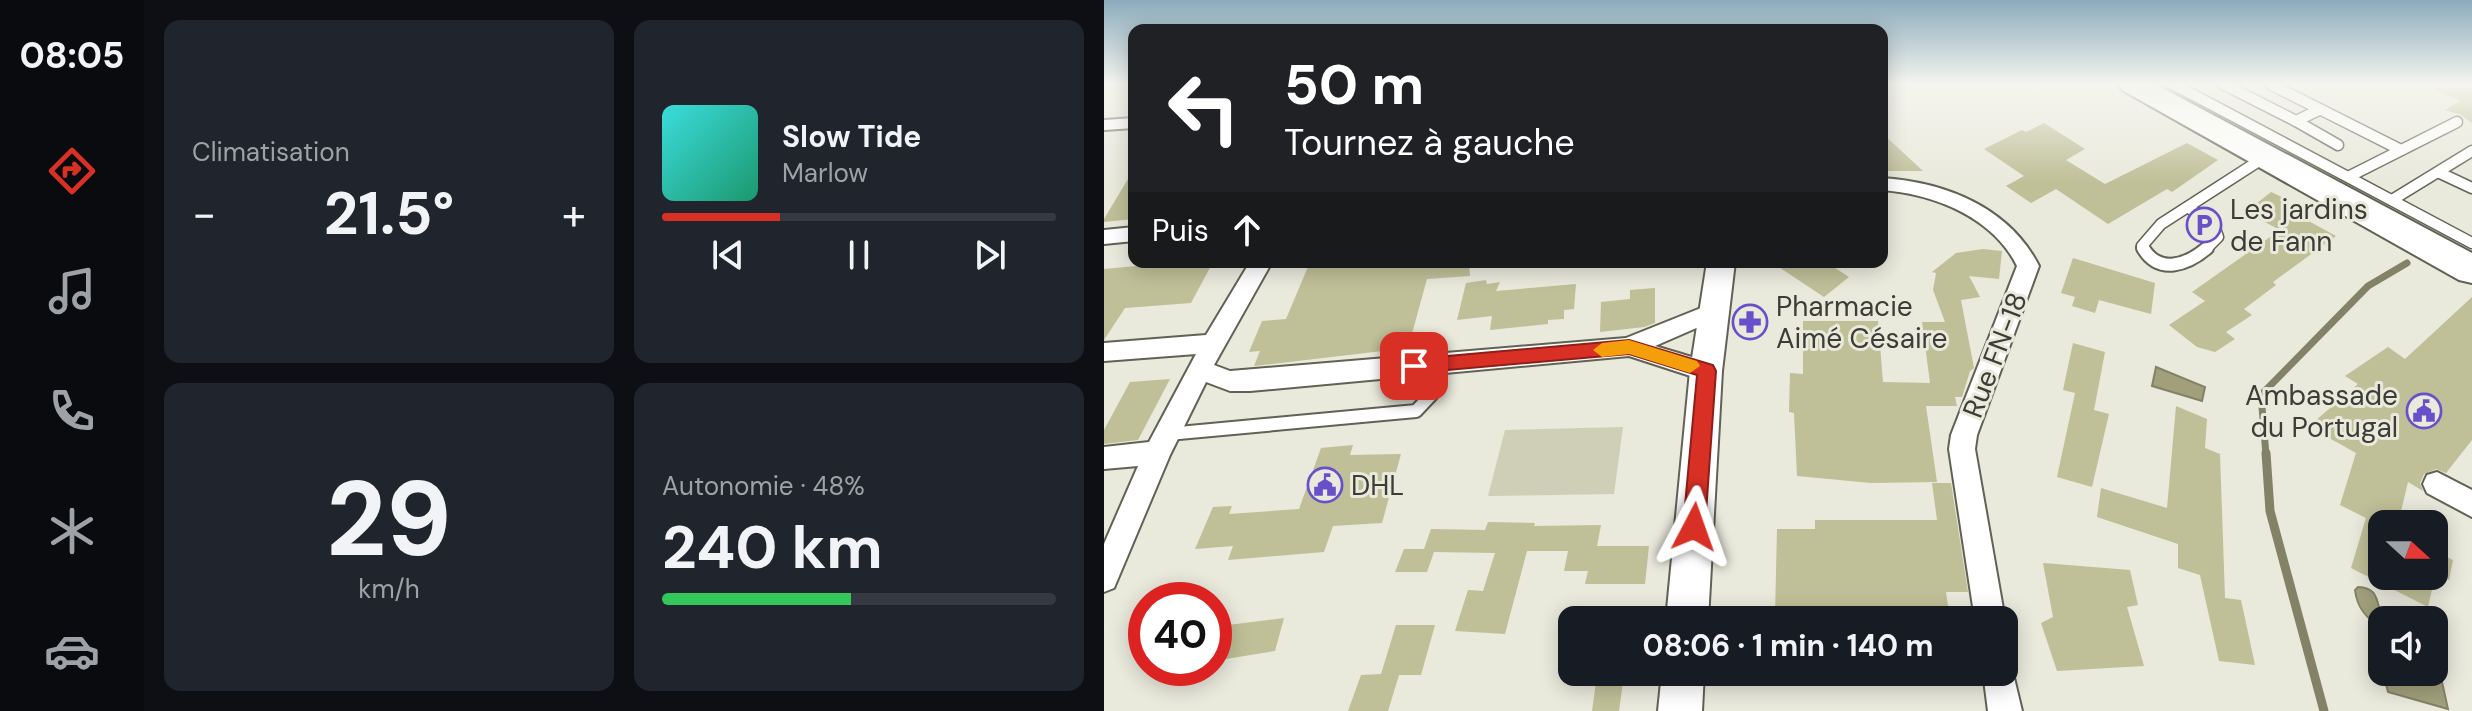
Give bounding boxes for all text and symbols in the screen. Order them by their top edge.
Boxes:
text: 08:05 [19,32,125,79]
text: 50 m [1284,48,1424,121]
icon: left [1152,56,1256,160]
text: Slow Tide [782,117,921,156]
text: Tournez à gauche [1284,119,1575,166]
text: Climatisation [192,135,350,169]
icon: directions [44,143,100,199]
text: Marlow [782,156,868,190]
text: 21.5° [324,174,454,253]
text: − [192,185,216,243]
text: + [562,185,586,243]
place label: Les jardins de Fann [2230,191,2368,260]
parking icon: Les jardins de Fann [2185,206,2223,244]
icon: ahead [1225,208,1269,252]
text: Puis [1152,211,1209,250]
icon: previous [706,233,750,277]
icon: pause [837,233,881,277]
icon: next [968,233,1012,277]
icon: music [44,263,100,319]
street label: Rue FN-18 [1954,287,2036,423]
place label: Pharmacie Aimé Césaire [1776,288,1947,357]
pharmacy icon: Pharmacie Aimé Césaire [1731,303,1769,341]
pin [1380,332,1448,400]
icon: arrive [1392,344,1436,388]
place label: Ambassade du Portugal [2245,377,2398,446]
icon: phone [44,383,100,439]
public building icon: Ambassade du Portugal [2405,392,2443,430]
text: 29 [326,452,452,587]
public building icon: DHL [1306,466,1344,504]
place label: DHL [1351,467,1404,504]
text: Autonomie · 48% [662,469,865,503]
position arrow [1652,485,1736,569]
icon: climate [44,503,100,559]
text: 240 km [662,508,883,587]
north arrow [2368,510,2448,590]
map controls [2368,510,2448,686]
text: km/h [358,572,420,606]
speed limit sign: 40 [1128,582,1232,686]
button: sound [2368,606,2448,686]
icon: car [44,623,100,679]
text: 08:06 · 1 min · 140 m [1643,626,1933,665]

